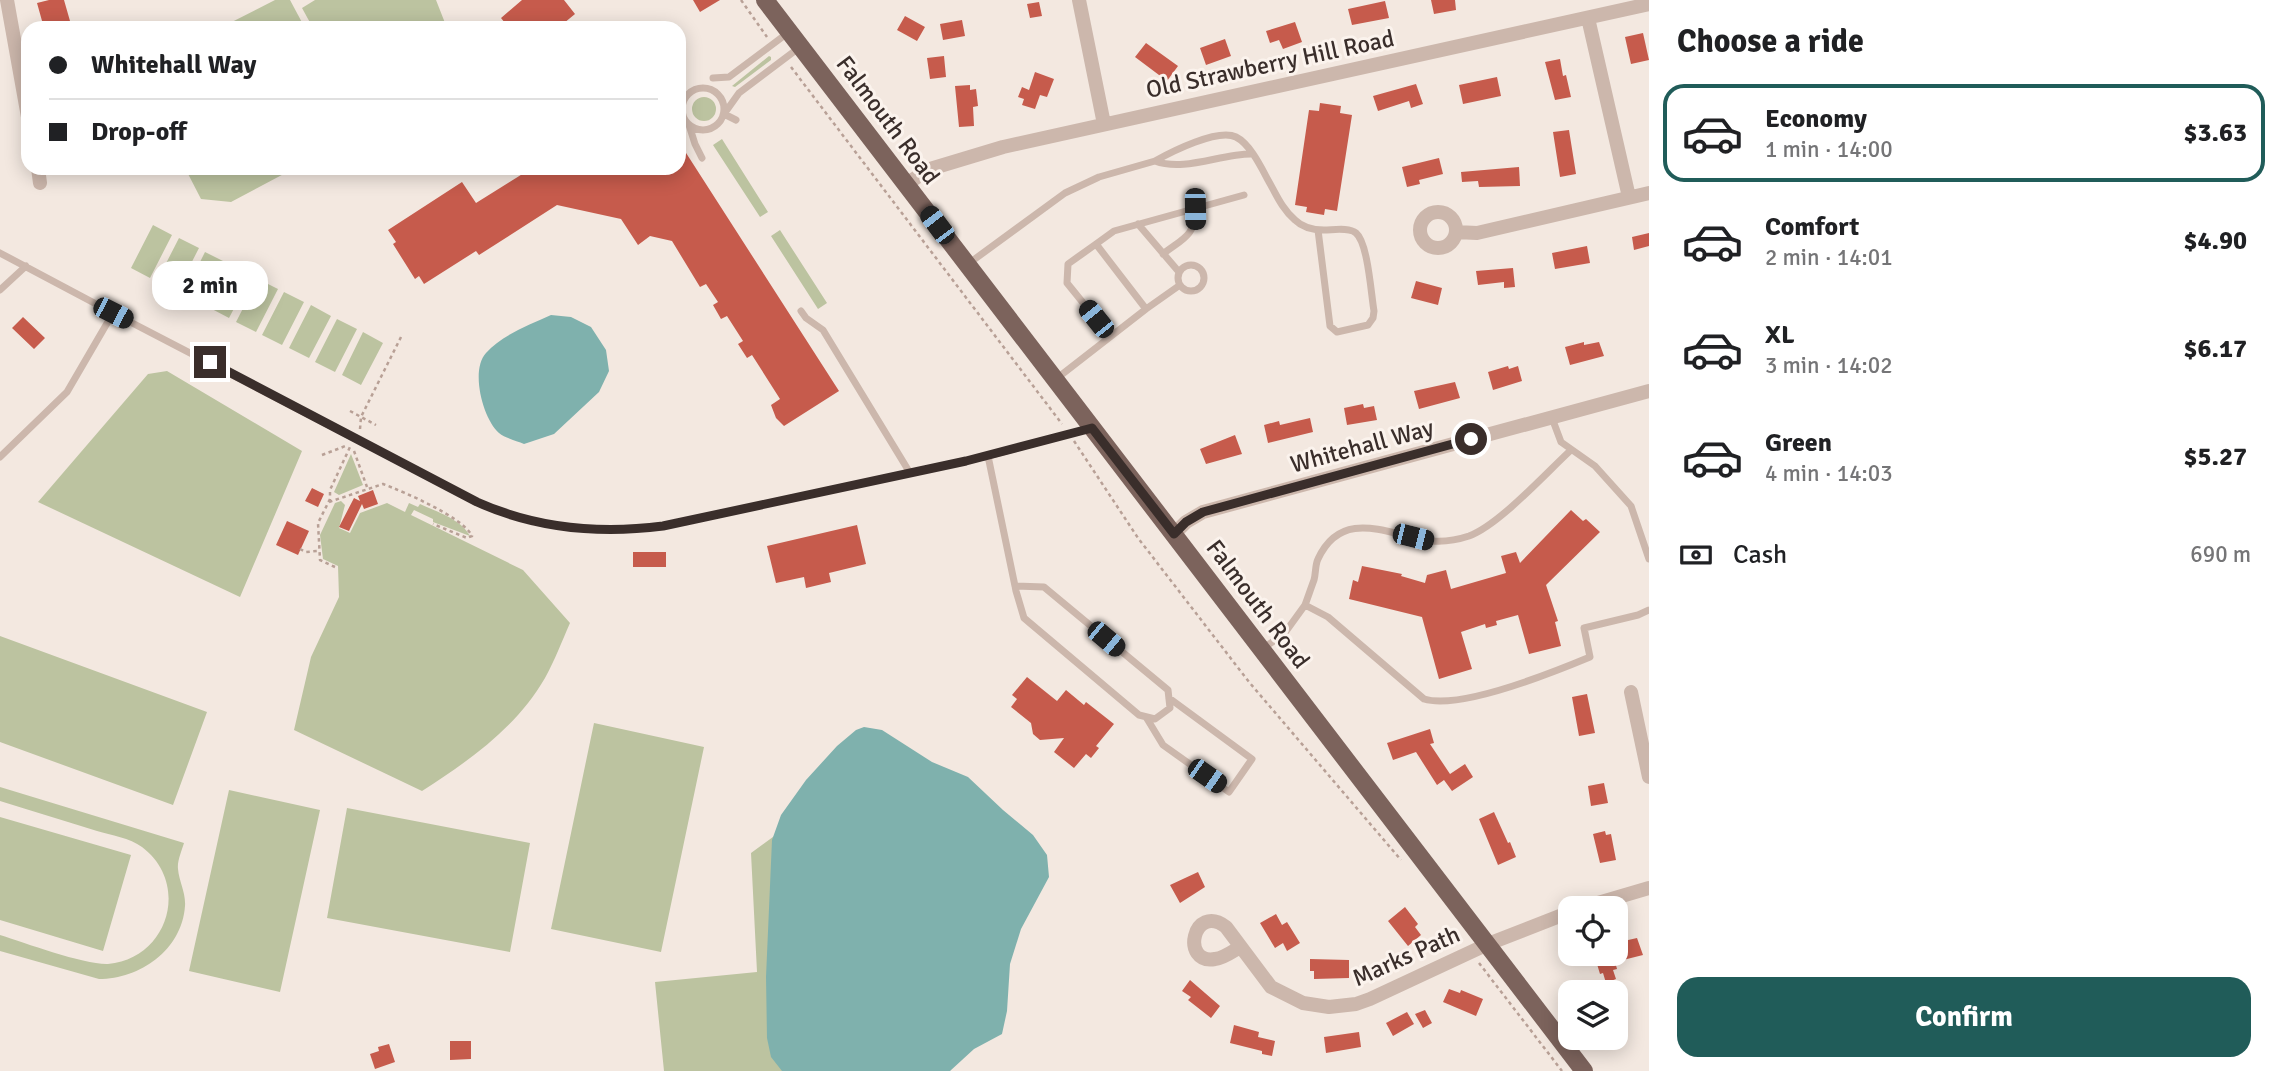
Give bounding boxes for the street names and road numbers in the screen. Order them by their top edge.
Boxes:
street label: Old Strawberry Hill Road [1143,23,1397,105]
street label: Falmouth Road [830,50,946,190]
street label: Whitehall Way [1287,412,1437,480]
street label: Falmouth Road [1200,534,1316,674]
street label: Marks Path [1348,919,1464,993]

